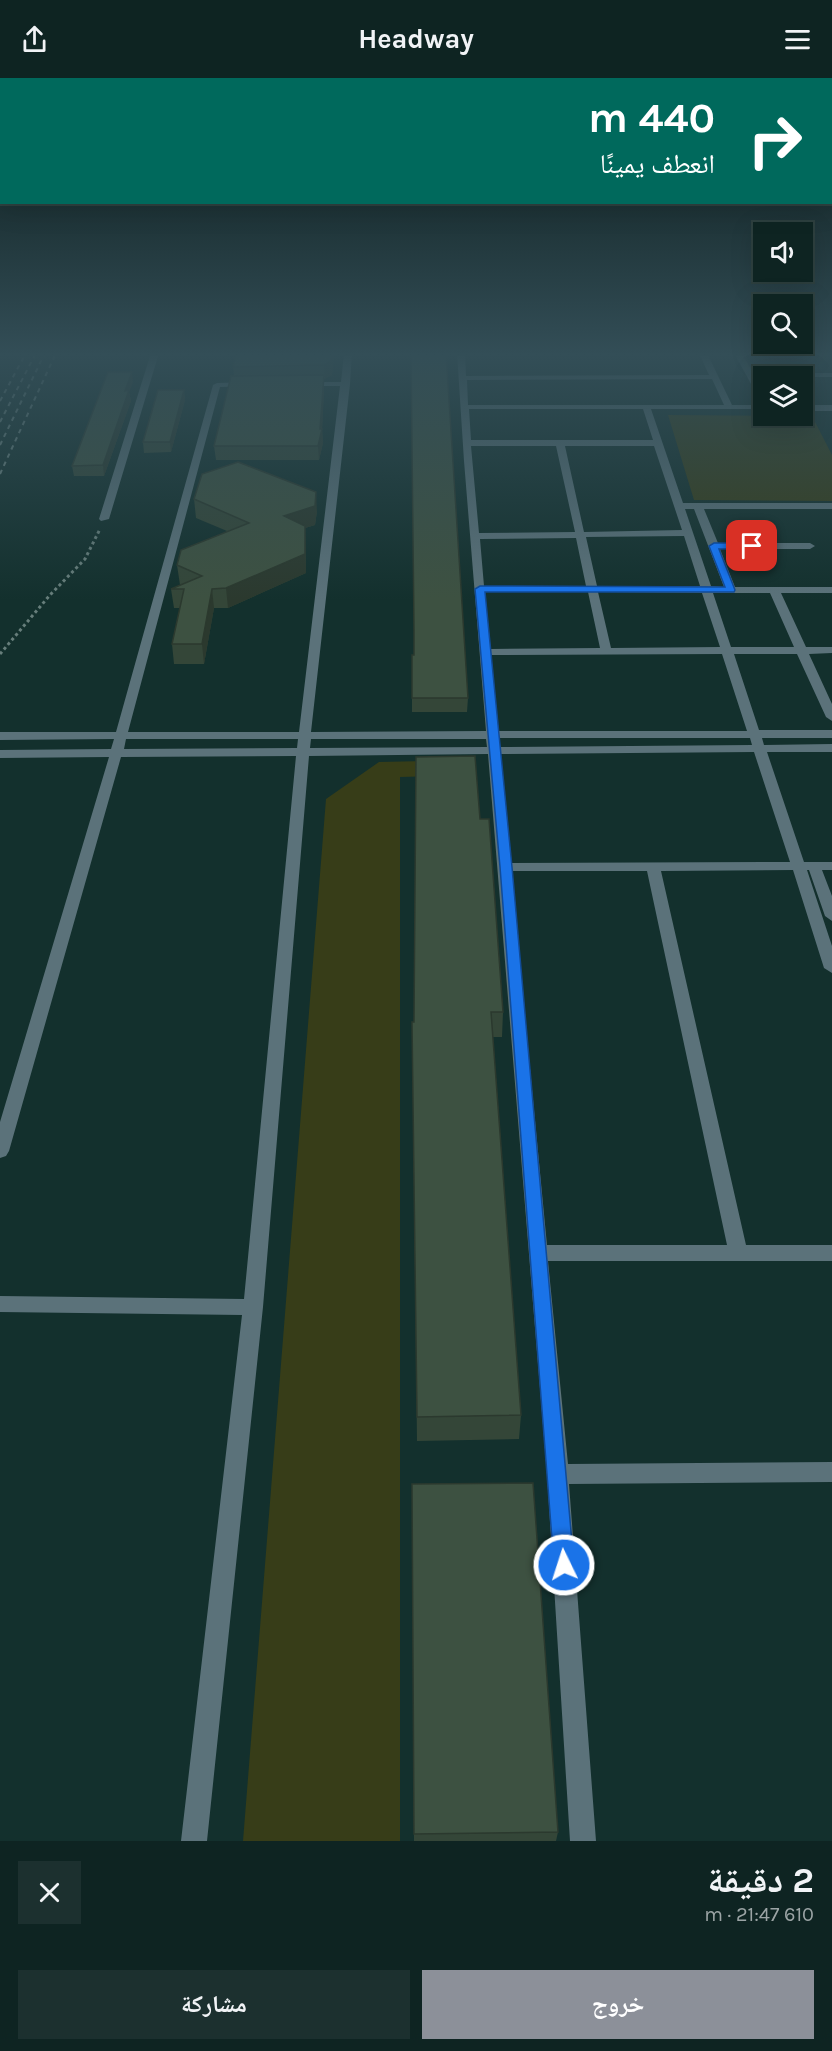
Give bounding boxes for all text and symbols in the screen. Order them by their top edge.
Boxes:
icon: share [18,23,51,56]
text: Headway [358,23,474,55]
icon: menu [781,23,814,56]
text: 440 m [588,93,715,143]
icon: right [736,102,814,180]
text: انعطف يمينًا [600,148,715,180]
map controls [753,222,813,426]
button: sound [753,222,813,282]
button: search [753,294,813,354]
button: layers [753,366,813,426]
pin [726,520,777,571]
icon: arrive [735,529,768,562]
position arrow [532,1533,596,1597]
text: 2 دقيقة [708,1859,814,1901]
button: close [18,1861,81,1924]
text: 610 m · 21:47 [704,1903,814,1926]
button: مشاركة [18,1970,410,2039]
button: خروج [422,1970,814,2039]

